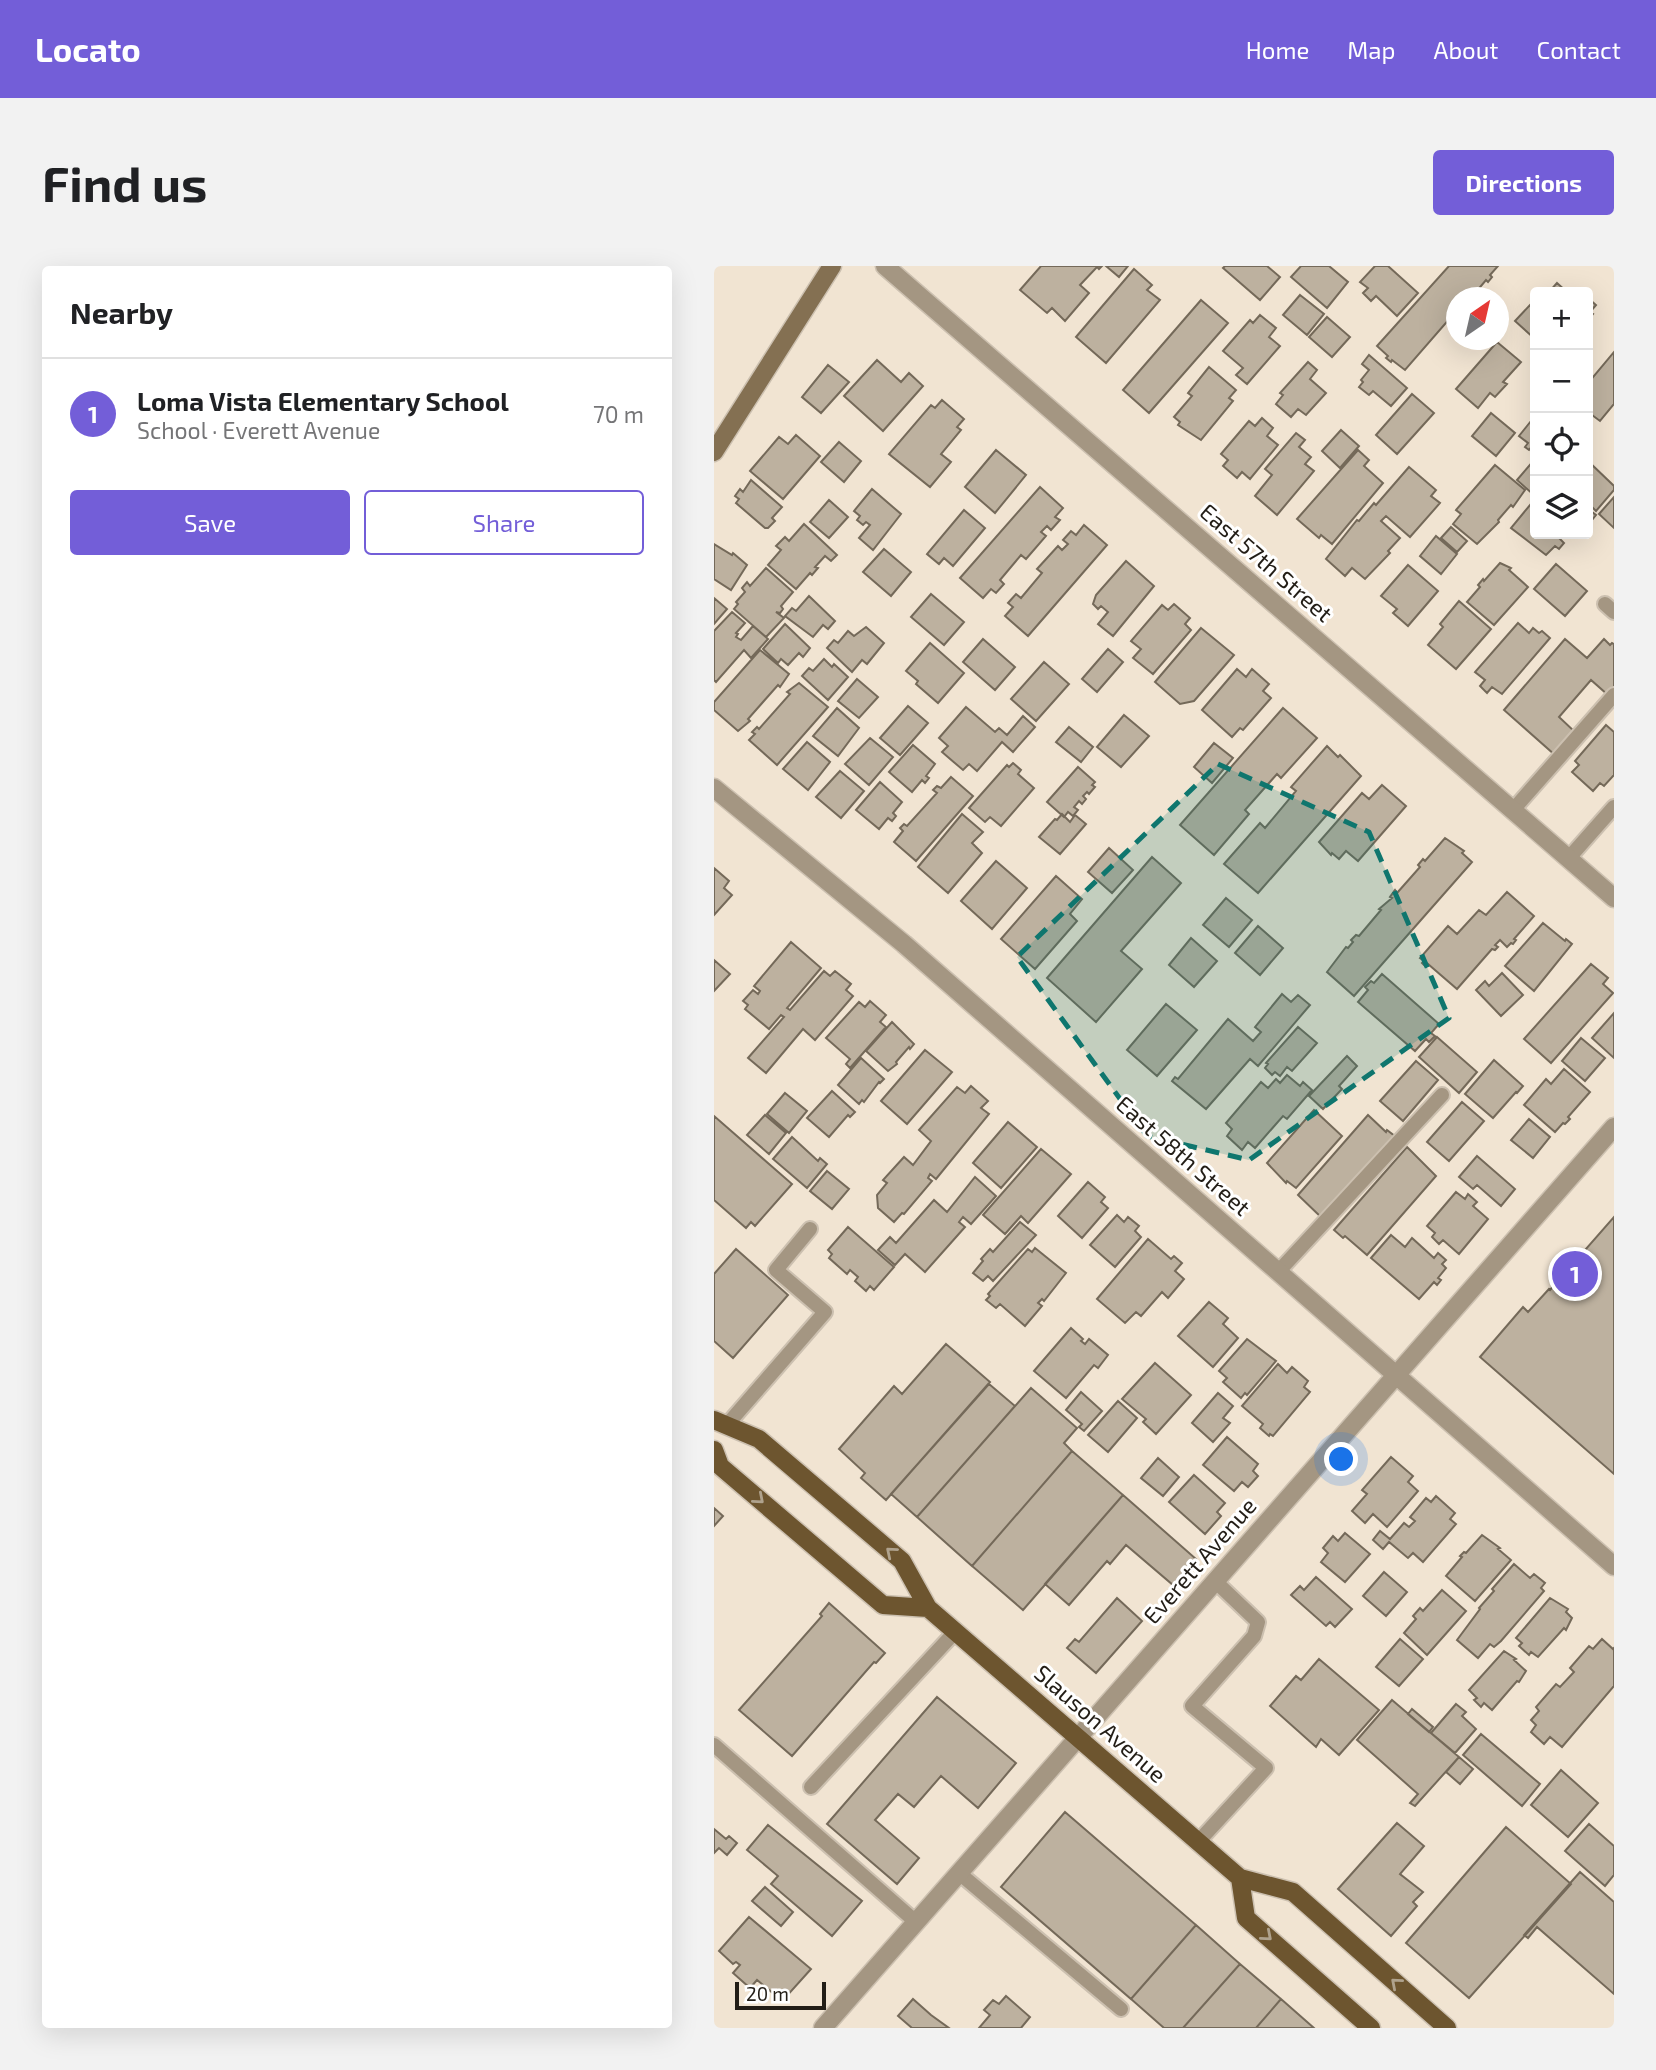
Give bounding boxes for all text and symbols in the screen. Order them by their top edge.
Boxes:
text: Locato [35,29,141,69]
text: Home [1246,35,1309,64]
text: Map [1347,35,1395,64]
text: About [1433,35,1499,64]
text: Contact [1537,35,1621,64]
button: Directions [1433,150,1614,215]
text: Find us [42,153,207,212]
north arrow [1446,287,1509,350]
map controls [1530,287,1593,539]
button: + [1530,287,1593,350]
text: Nearby [70,294,173,330]
button: − [1530,350,1593,413]
text: Loma Vista Elementary School [137,385,509,416]
text: 1 [88,400,98,428]
text: 70 m [593,400,644,428]
button: locate [1530,413,1593,476]
text: School · Everett Avenue [137,416,380,444]
button: layers [1530,476,1593,539]
button: Save [70,490,350,555]
button: Share [364,490,644,555]
street label: East 57th Street [1195,497,1339,628]
street label: East 58th Street [1111,1089,1257,1221]
pin: 1 [1552,1248,1598,1300]
your location [1324,1442,1358,1476]
one-way arrow [751,1491,764,1503]
street label: Everett Avenue [1137,1492,1262,1629]
one-way arrow [887,1547,899,1560]
street label: Slauson Avenue [1029,1658,1172,1788]
one-way arrow [1259,1928,1272,1940]
scale bar [735,1979,826,2011]
one-way arrow [1391,1979,1404,1991]
text: 20 m [746,1982,789,2005]

